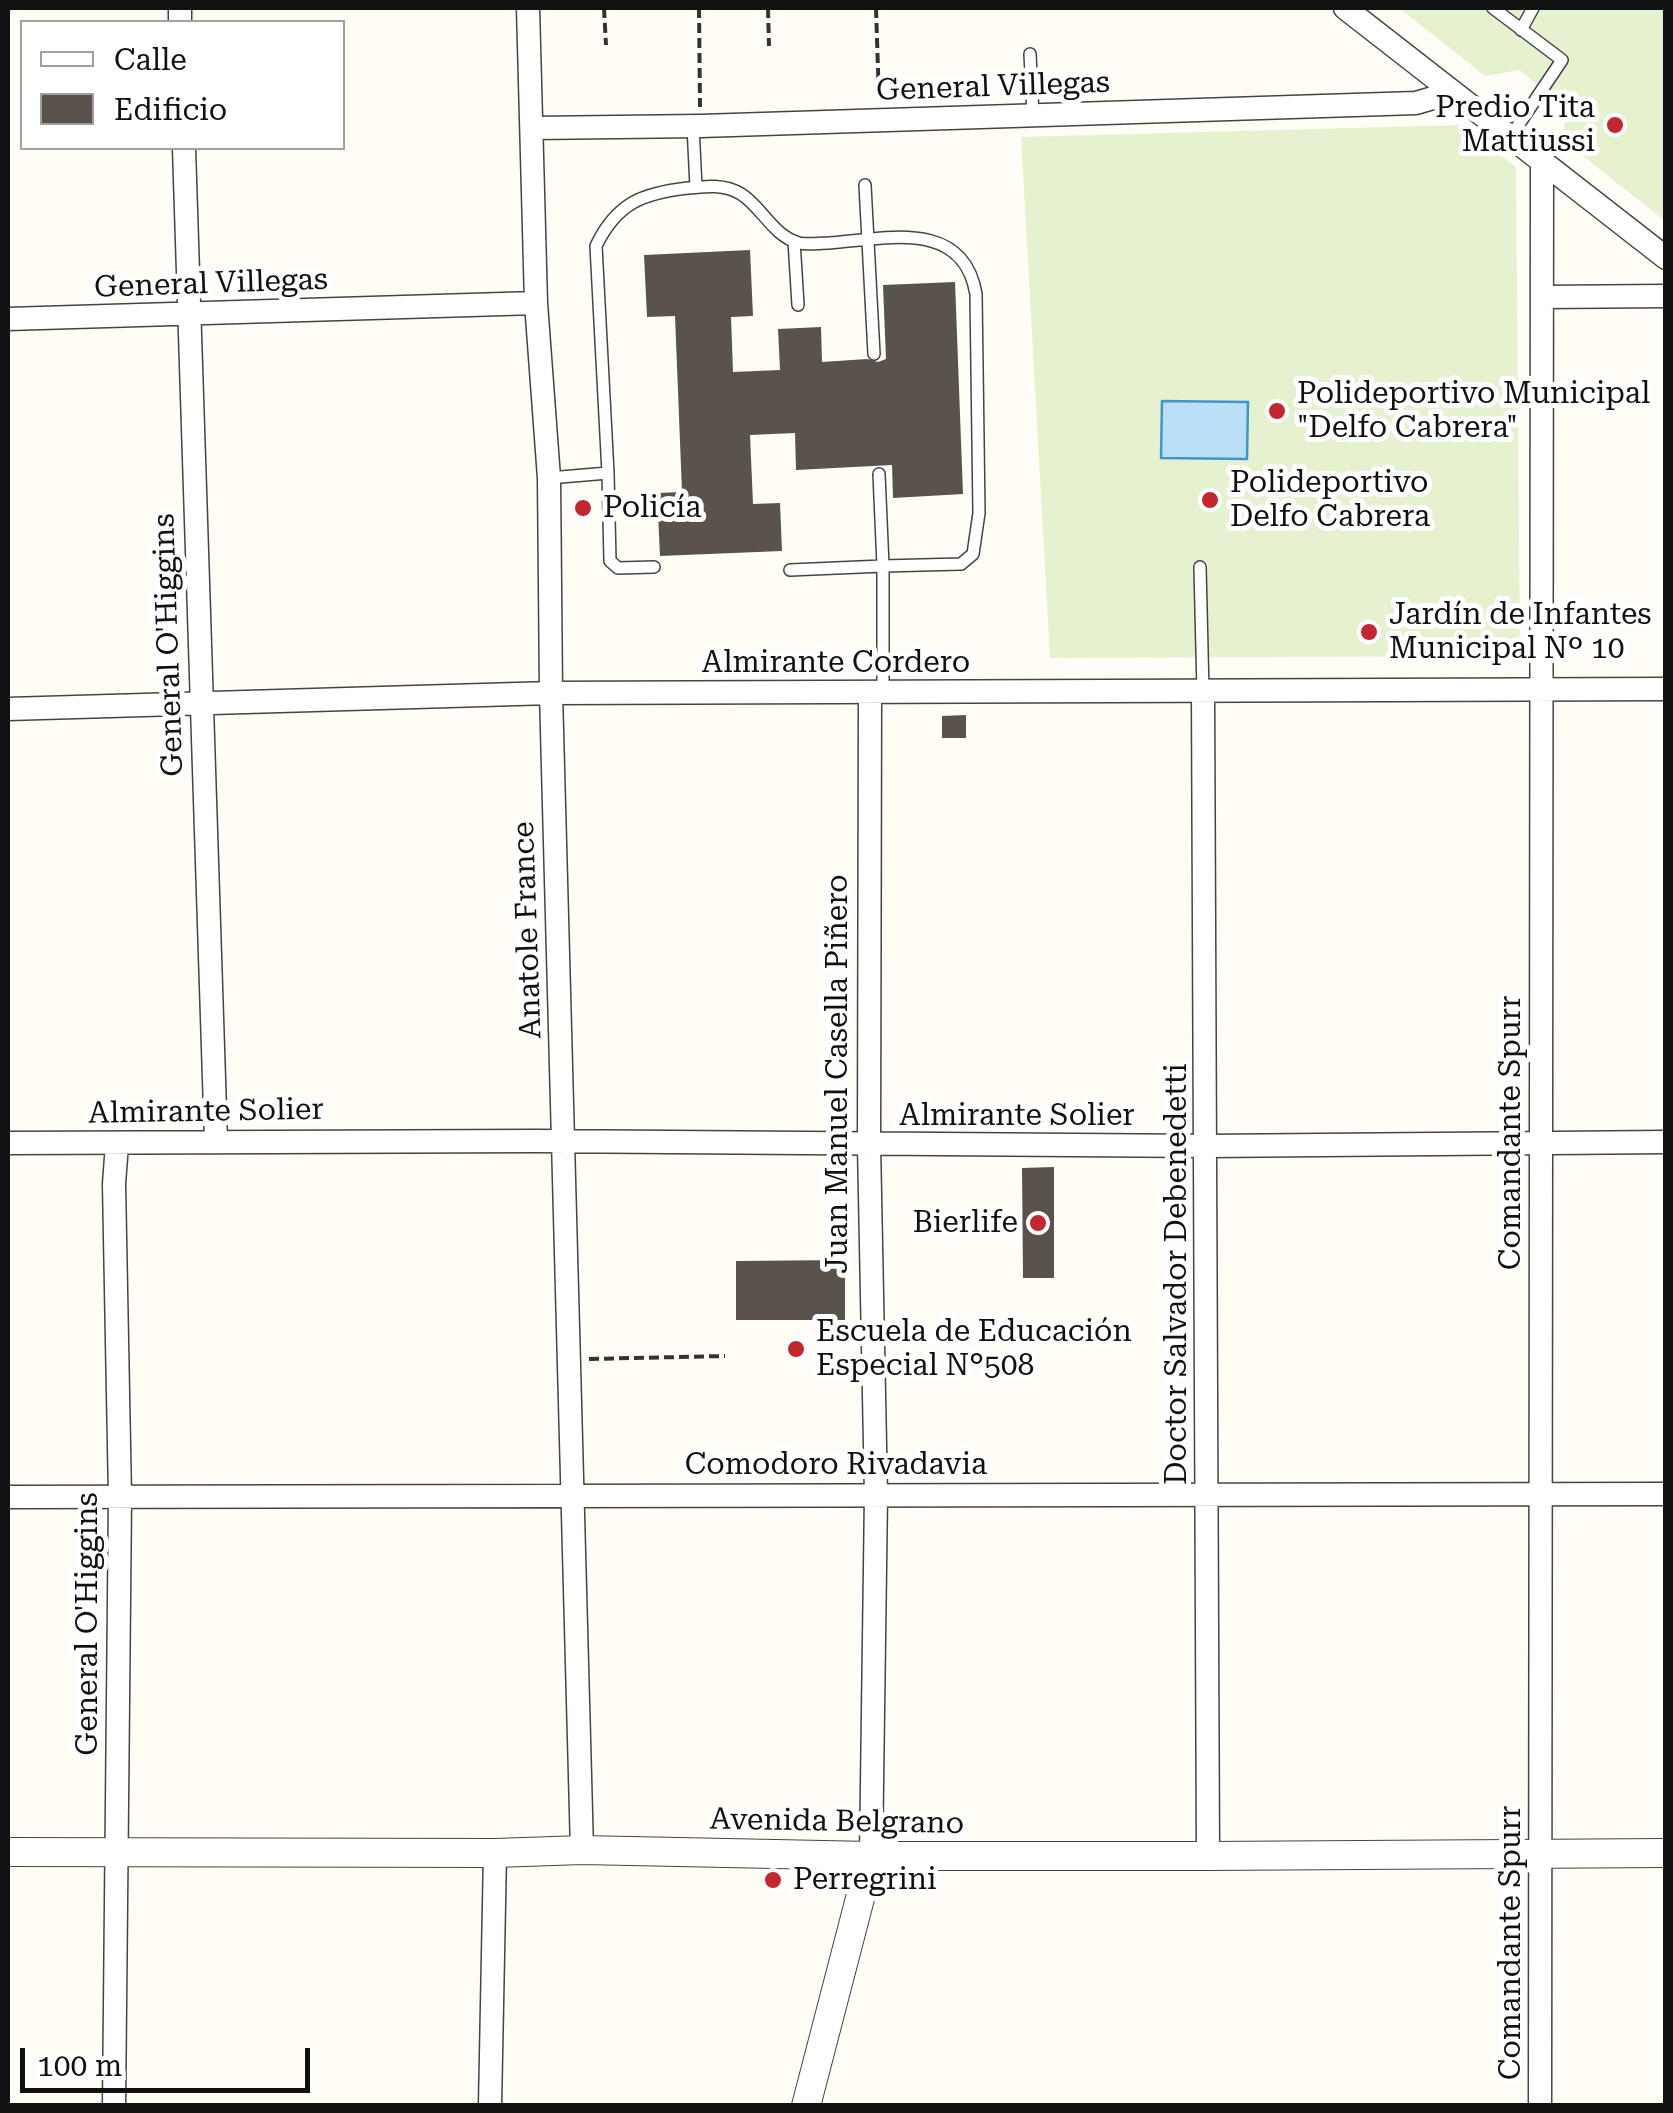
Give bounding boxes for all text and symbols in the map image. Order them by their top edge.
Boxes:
legend [20,20,345,150]
text: Calle [114,42,187,77]
street label: General Villegas [876,65,1110,109]
place label: Predio Tita Mattiussi [1435,90,1595,160]
text: Edificio [114,92,227,127]
marker: Predio Tita Mattiussi [1604,114,1626,136]
street label: General Villegas [94,262,328,306]
place label: Polideportivo Municipal "Delfo Cabrera" [1297,376,1650,446]
marker: Polideportivo Municipal "Delfo Cabrera" [1266,400,1288,422]
place label: Polideportivo Delfo Cabrera [1230,465,1430,536]
marker: Polideportivo Delfo Cabrera [1199,489,1221,511]
place label: Policía [603,490,701,526]
marker: Policía [572,497,594,519]
street label: General O'Higgins [146,513,192,777]
place label: Jardín de Infantes Municipal Nº 10 [1389,597,1652,668]
marker: Jardín de Infantes Municipal Nº 10 [1358,621,1380,643]
street label: Almirante Cordero [702,645,970,681]
street label: Anatole France [506,821,550,1039]
street label: Juan Manuel Casella Piñero [820,874,856,1274]
street label: Comandante Spurr [1493,996,1529,1270]
street label: Doctor Salvador Debenedetti [1159,1063,1195,1485]
street label: Almirante Solier [88,1092,324,1132]
street label: Almirante Solier [899,1098,1135,1134]
place label: Bierlife [913,1205,1018,1241]
marker: Bierlife [1027,1212,1049,1234]
place label: Escuela de Educación Especial N°508 [816,1314,1132,1384]
marker: Escuela de Educación Especial N°508 [785,1338,807,1360]
street label: Comodoro Rivadavia [685,1447,987,1483]
street label: General O'Higgins [70,1492,106,1756]
street label: Avenida Belgrano [710,1802,964,1842]
street label: Comandante Spurr [1493,1806,1529,2080]
place label: Perregrini [793,1862,937,1898]
marker: Perregrini [762,1869,784,1891]
scale bar [25,2028,315,2090]
text: 100 m [37,2048,122,2083]

